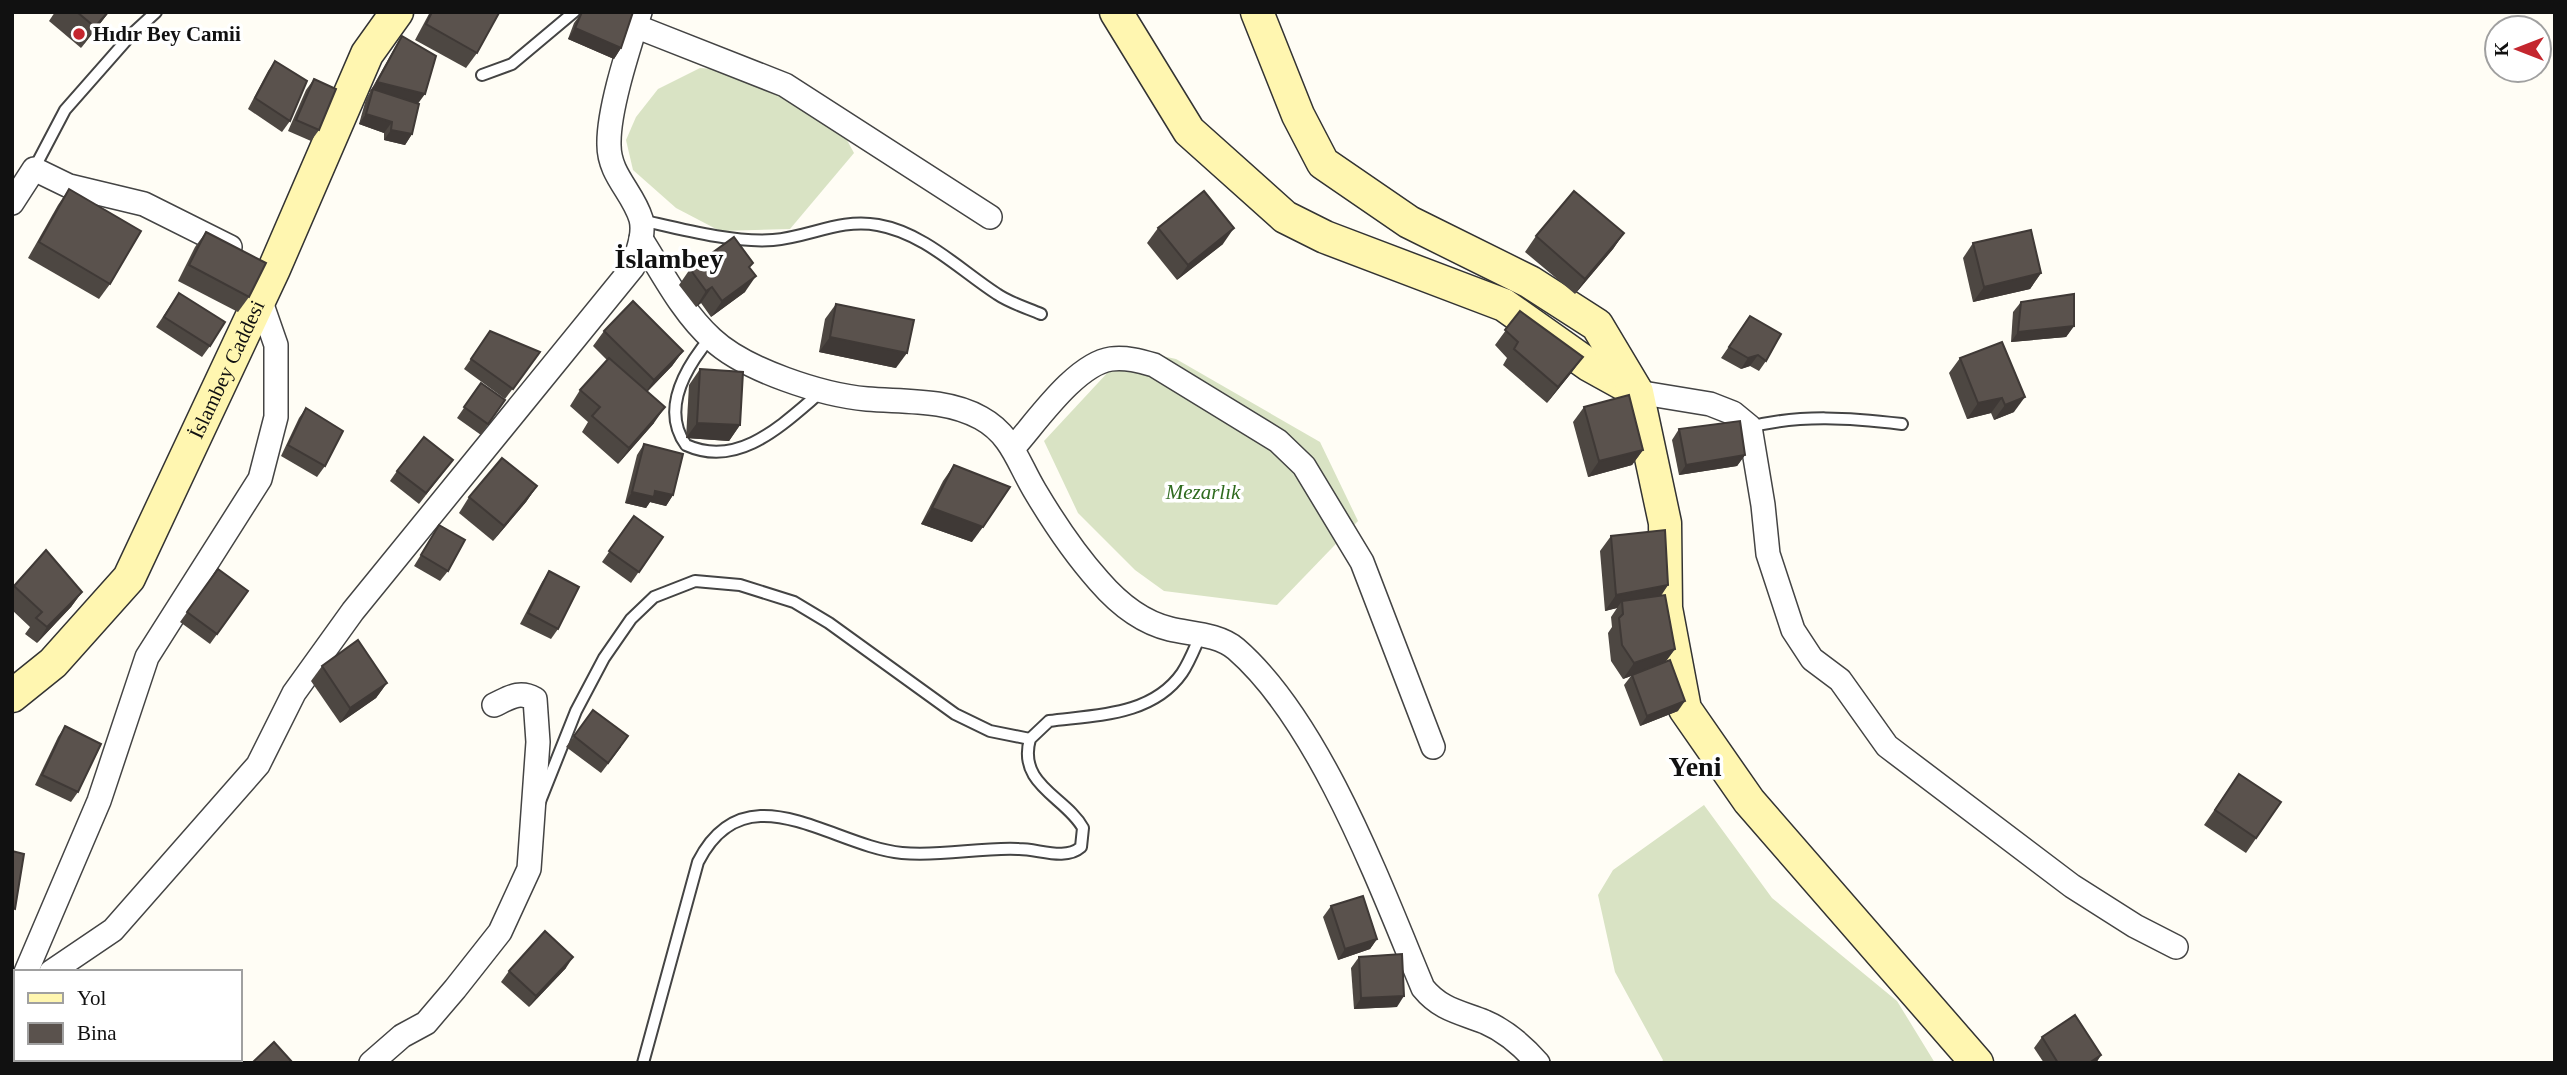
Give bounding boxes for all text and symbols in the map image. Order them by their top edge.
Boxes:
north arrow [2483,14,2553,84]
place label: Hıdır Bey Camii [93,22,241,46]
marker: Hıdır Bey Camii [71,26,87,42]
text: K [2491,41,2512,56]
district label: İslambey [615,243,723,274]
street label: İslambey Caddesi [184,296,270,442]
park label: Mezarlık [1165,480,1241,504]
district label: Yeni [1669,751,1722,782]
legend [14,970,242,1061]
text: Yol [77,986,107,1010]
text: Bina [77,1021,117,1045]

